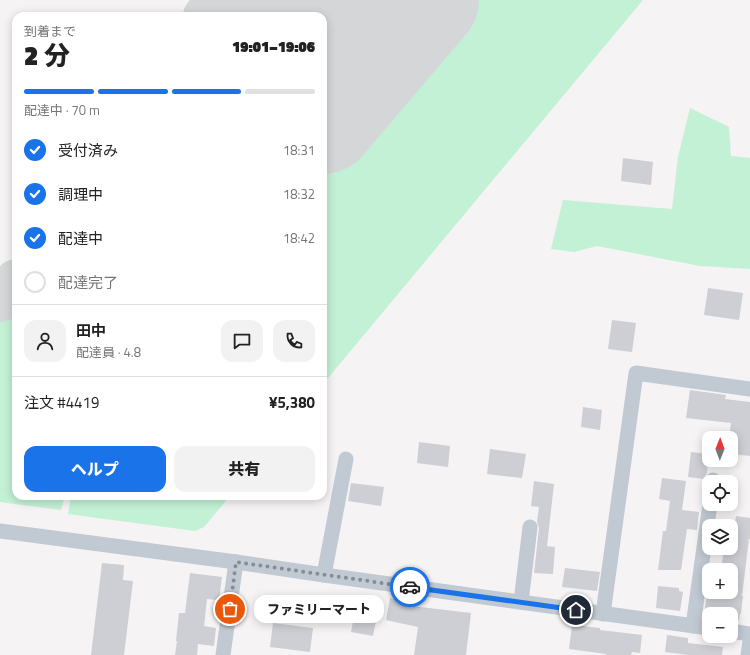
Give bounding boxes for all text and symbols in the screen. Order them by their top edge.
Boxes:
text: 到着まで [24,21,76,41]
text: 19:01–19:06 [232,35,315,58]
text: 2 分 [24,36,70,75]
text: 配達中 · 70 m [24,100,100,120]
icon: check [24,139,46,161]
text: 受付済み [58,139,118,162]
text: 18:31 [283,140,315,160]
icon: check [24,183,46,205]
text: 調理中 [58,183,103,206]
text: 18:32 [283,184,315,204]
icon: check [24,227,46,249]
text: 配達中 [58,227,103,250]
text: 18:42 [283,228,315,248]
text: 配達完了 [58,271,118,294]
text: 田中 [76,319,106,342]
button: person [24,320,66,362]
button: chat [221,320,263,362]
button: phone [273,320,315,362]
text: 配達員 · 4.8 [76,342,141,362]
text: 注文 #4419 [24,391,99,414]
text: ¥5,380 [269,391,315,414]
north arrow [702,431,738,467]
map controls [702,431,738,643]
button: ヘルプ [24,446,166,492]
button: 共有 [174,446,315,492]
button: locate [702,475,738,511]
button: layers [702,519,738,555]
button: + [702,563,738,599]
courier [390,567,430,607]
icon: car [399,576,421,598]
pin [213,592,247,626]
pin [559,593,593,627]
callout: ファミリーマート [254,595,384,623]
icon: bag [219,598,241,620]
text: ファミリーマート [267,599,371,619]
icon: home [565,599,587,621]
button: − [702,607,738,643]

